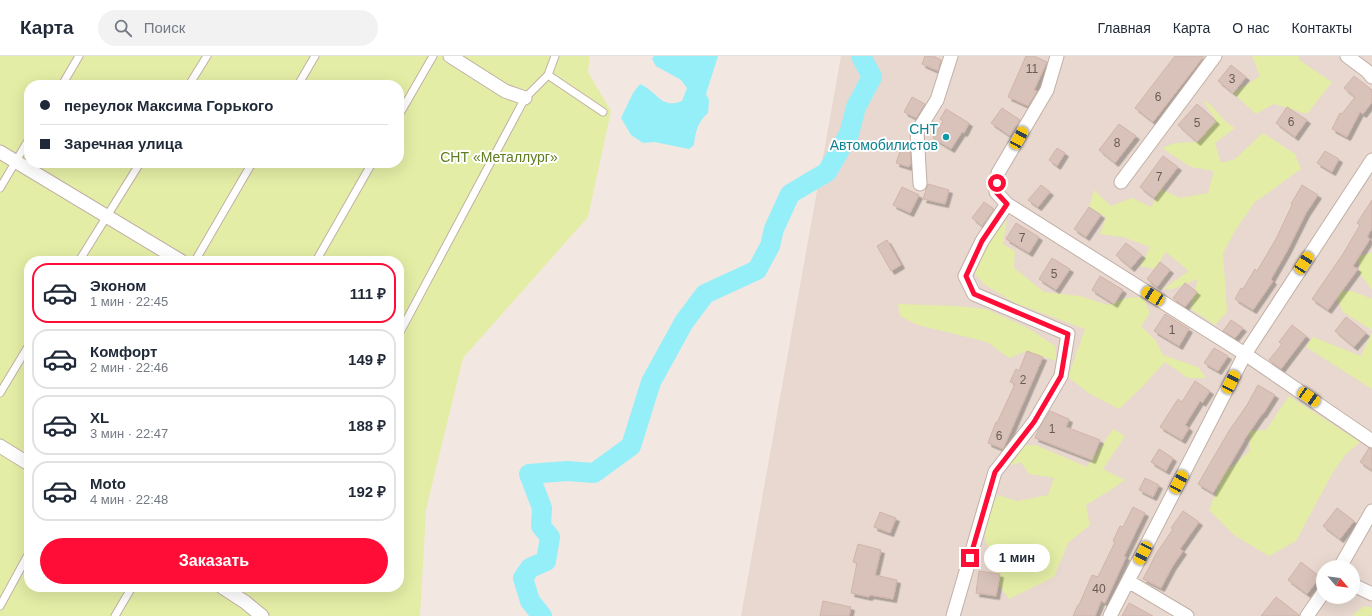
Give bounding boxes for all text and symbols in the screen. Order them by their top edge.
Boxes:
search box [98,10,378,46]
text: Карта [20,17,74,38]
icon: search [112,17,134,39]
text: Поиск [144,19,185,36]
text: Главная [1097,20,1151,36]
text: Карта [1173,20,1210,36]
text: О нас [1232,20,1270,36]
text: Контакты [1292,20,1352,36]
house number: 11 [1026,62,1039,76]
house number: 3 [1229,72,1236,86]
house number: 6 [1155,90,1162,104]
text: переулок Максима Горького [64,97,273,114]
house number: 6 [1288,115,1295,129]
house number: 5 [1194,116,1201,130]
place label: СНТ Автомобилистов [830,121,938,153]
car [1008,125,1030,151]
marker: СНТ Автомобилистов [941,132,951,142]
text: Заречная улица [64,135,183,152]
house number: 8 [1114,136,1121,150]
park label: СНТ «Металлург» [440,149,558,165]
house number: 7 [1156,170,1163,184]
route start [988,174,1006,192]
house number: 7 [1019,231,1026,245]
car [1292,250,1316,276]
house number: 5 [1051,267,1058,281]
icon: car [42,275,78,311]
text: Эконом [90,277,146,294]
text: 111 ₽ [350,285,386,302]
car [1140,285,1166,307]
text: 1 мин · 22:45 [90,294,168,309]
house number: 1 [1169,323,1176,337]
icon: car [42,341,78,377]
text: Комфорт [90,343,157,360]
text: 149 ₽ [348,351,386,368]
text: 2 мин · 22:46 [90,360,168,375]
car [1220,369,1242,395]
house number: 2 [1020,373,1027,387]
car [1296,385,1322,409]
icon: car [42,407,78,443]
text: XL [90,409,109,426]
text: 188 ₽ [348,417,386,434]
house number: 1 [1049,422,1056,436]
text: 3 мин · 22:47 [90,426,168,441]
house number: 6 [996,429,1003,443]
car [1168,469,1190,495]
icon: car [42,473,78,509]
text: Moto [90,475,126,492]
text: 192 ₽ [348,483,386,500]
text: 4 мин · 22:48 [90,492,168,507]
button: Заказать [40,538,388,584]
car [1132,540,1154,566]
callout: 1 мин [984,544,1050,572]
route end [961,549,979,567]
text: 1 мин [999,550,1035,565]
north arrow [1316,560,1360,604]
map controls [1316,560,1360,604]
house number: 40 [1092,582,1106,596]

